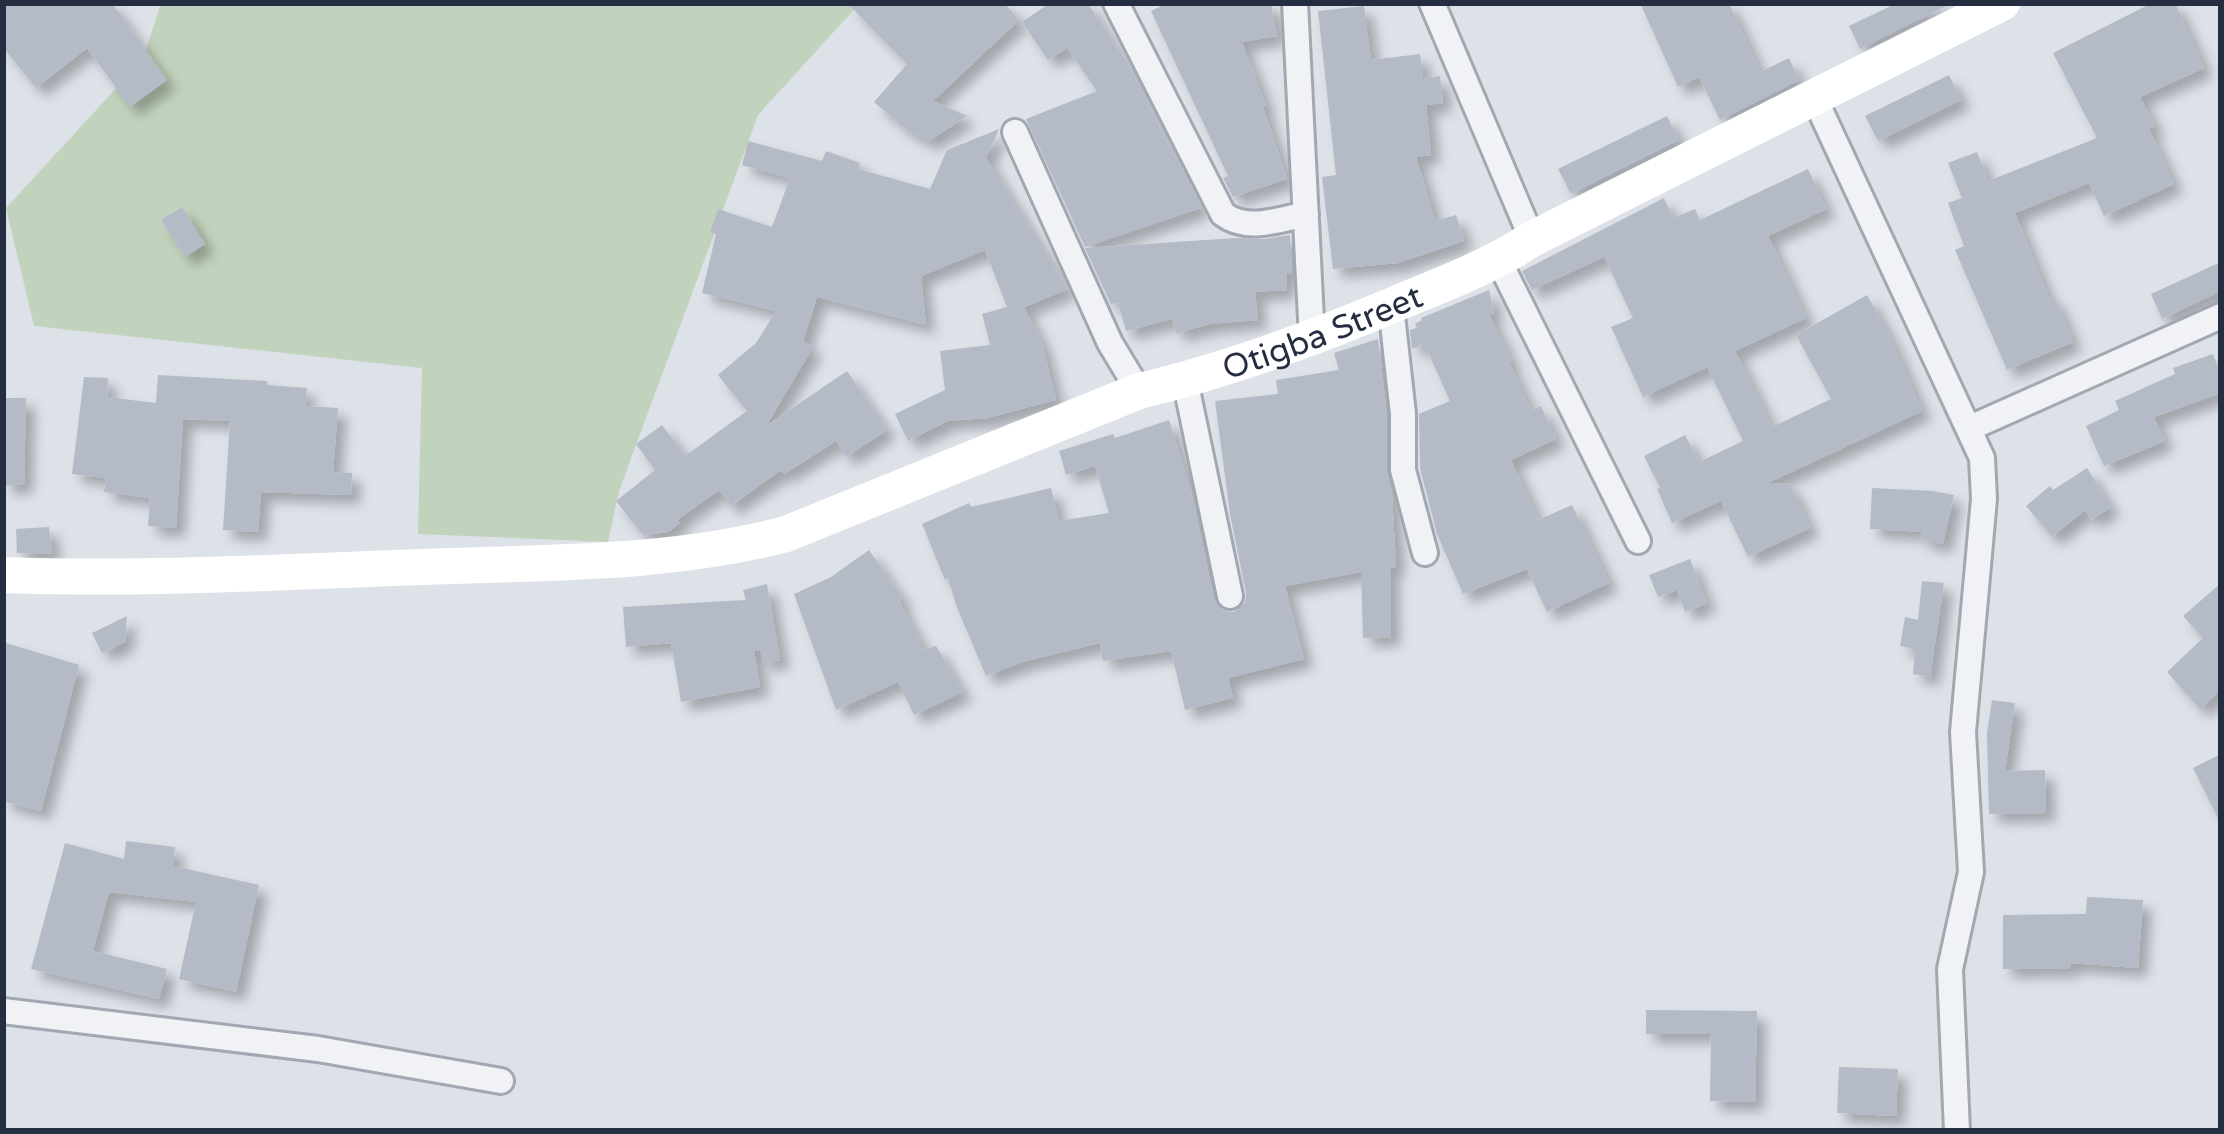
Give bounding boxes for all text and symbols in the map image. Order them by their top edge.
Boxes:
street label: Otigba Street [1218,277,1428,388]

